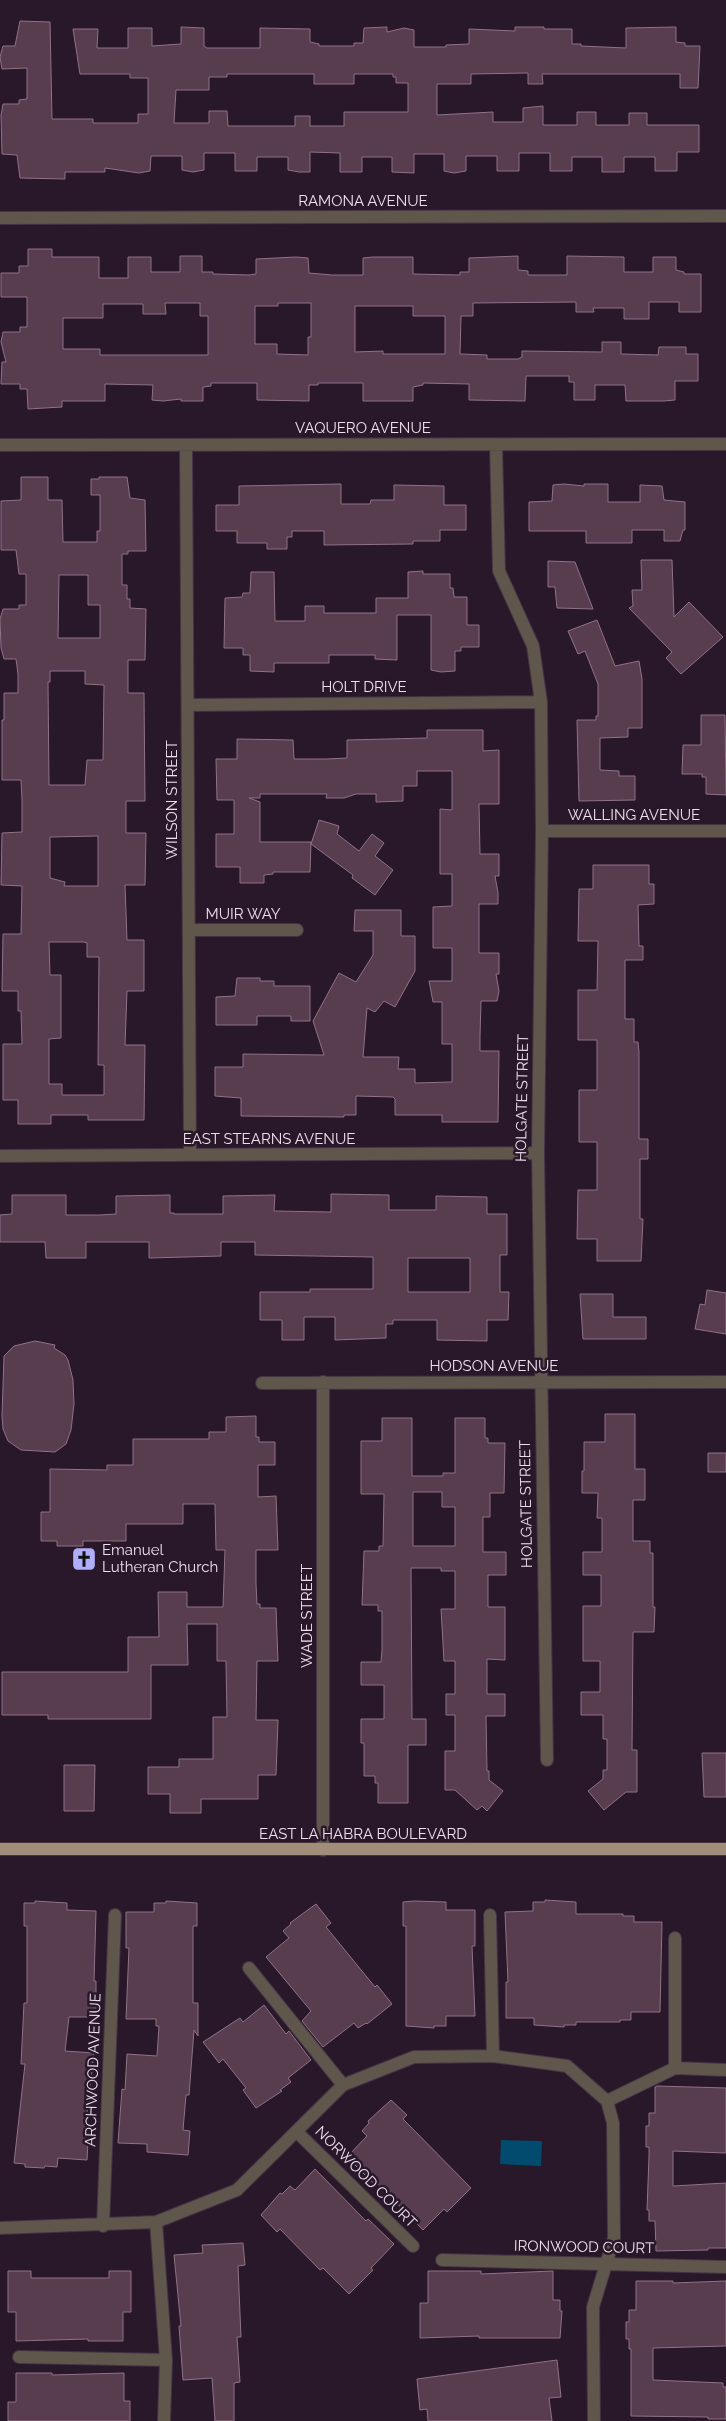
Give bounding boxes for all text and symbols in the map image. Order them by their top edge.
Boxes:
street label: RAMONA AVENUE [298,192,428,210]
street label: VAQUERO AVENUE [295,419,431,437]
street label: HOLT DRIVE [321,678,407,696]
street label: WILSON STREET [163,740,181,860]
street label: WALLING AVENUE [568,806,700,824]
street label: MUIR WAY [206,905,281,923]
street label: HOLGATE STREET [512,1034,532,1162]
street label: EAST STEARNS AVENUE [183,1130,355,1148]
street label: HODSON AVENUE [430,1357,559,1375]
street label: HOLGATE STREET [516,1440,536,1568]
place label: Emanuel Lutheran Church [102,1541,218,1576]
church icon: Emanuel Lutheran Church [71,1546,97,1572]
street label: WADE STREET [298,1564,316,1668]
street label: EAST LA HABRA BOULEVARD [259,1825,467,1843]
street label: ARCHWOOD AVENUE [81,1993,105,2147]
street label: NORWOOD COURT [311,2122,421,2232]
street label: IRONWOOD COURT [514,2237,654,2257]

